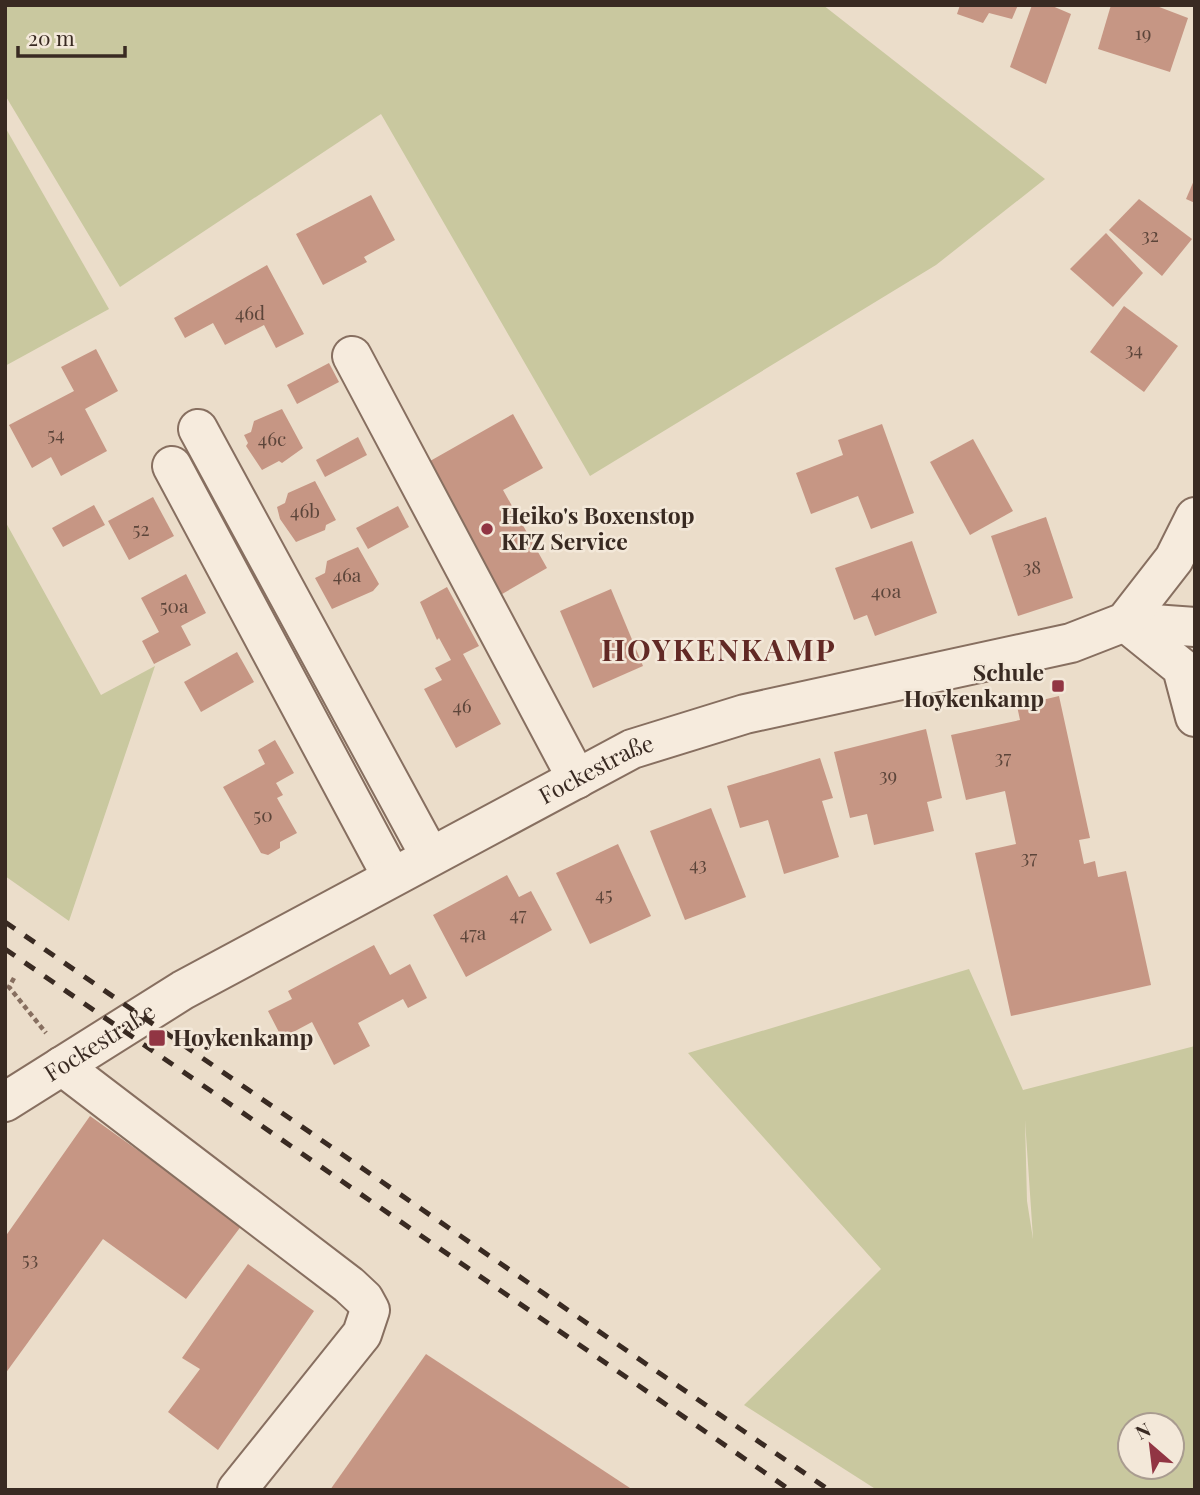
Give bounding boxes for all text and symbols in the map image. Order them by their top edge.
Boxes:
scale bar [18,14,124,58]
house number: 19 [1135,19,1151,45]
text: 20 m [28,23,75,51]
house number: 32 [1141,221,1159,247]
house number: 46d [235,299,265,325]
house number: 34 [1125,335,1143,361]
house number: 54 [47,420,65,446]
house number: 46c [258,425,286,451]
house number: 46b [290,497,320,523]
place label: Heiko's Boxenstop KFZ Service [501,499,695,556]
house number: 52 [133,515,150,541]
marker: Heiko's Boxenstop KFZ Service [479,521,495,537]
house number: 38 [1023,553,1041,579]
house number: 46a [333,561,362,587]
house number: 40a [871,577,902,603]
house number: 50a [160,592,189,618]
district label: HOYKENKAMP [601,629,837,669]
place label: Schule Hoykenkamp [904,656,1044,713]
marker: Schule Hoykenkamp [1050,678,1066,694]
house number: 46 [452,692,472,718]
street label: Fockestraße [533,726,657,810]
house number: 37 [995,743,1011,769]
house number: 39 [879,761,897,787]
house number: 50 [253,801,273,827]
house number: 37 [1021,843,1037,869]
house number: 43 [689,850,707,876]
house number: 45 [595,880,613,906]
house number: 47 [510,900,527,926]
house number: 47a [460,919,487,945]
street label: Fockestraße [38,995,160,1088]
place label: Hoykenkamp [173,1021,313,1052]
marker: Hoykenkamp [147,1028,167,1048]
house number: 53 [22,1245,38,1271]
north arrow [1116,1411,1186,1481]
text: N [1130,1415,1155,1445]

